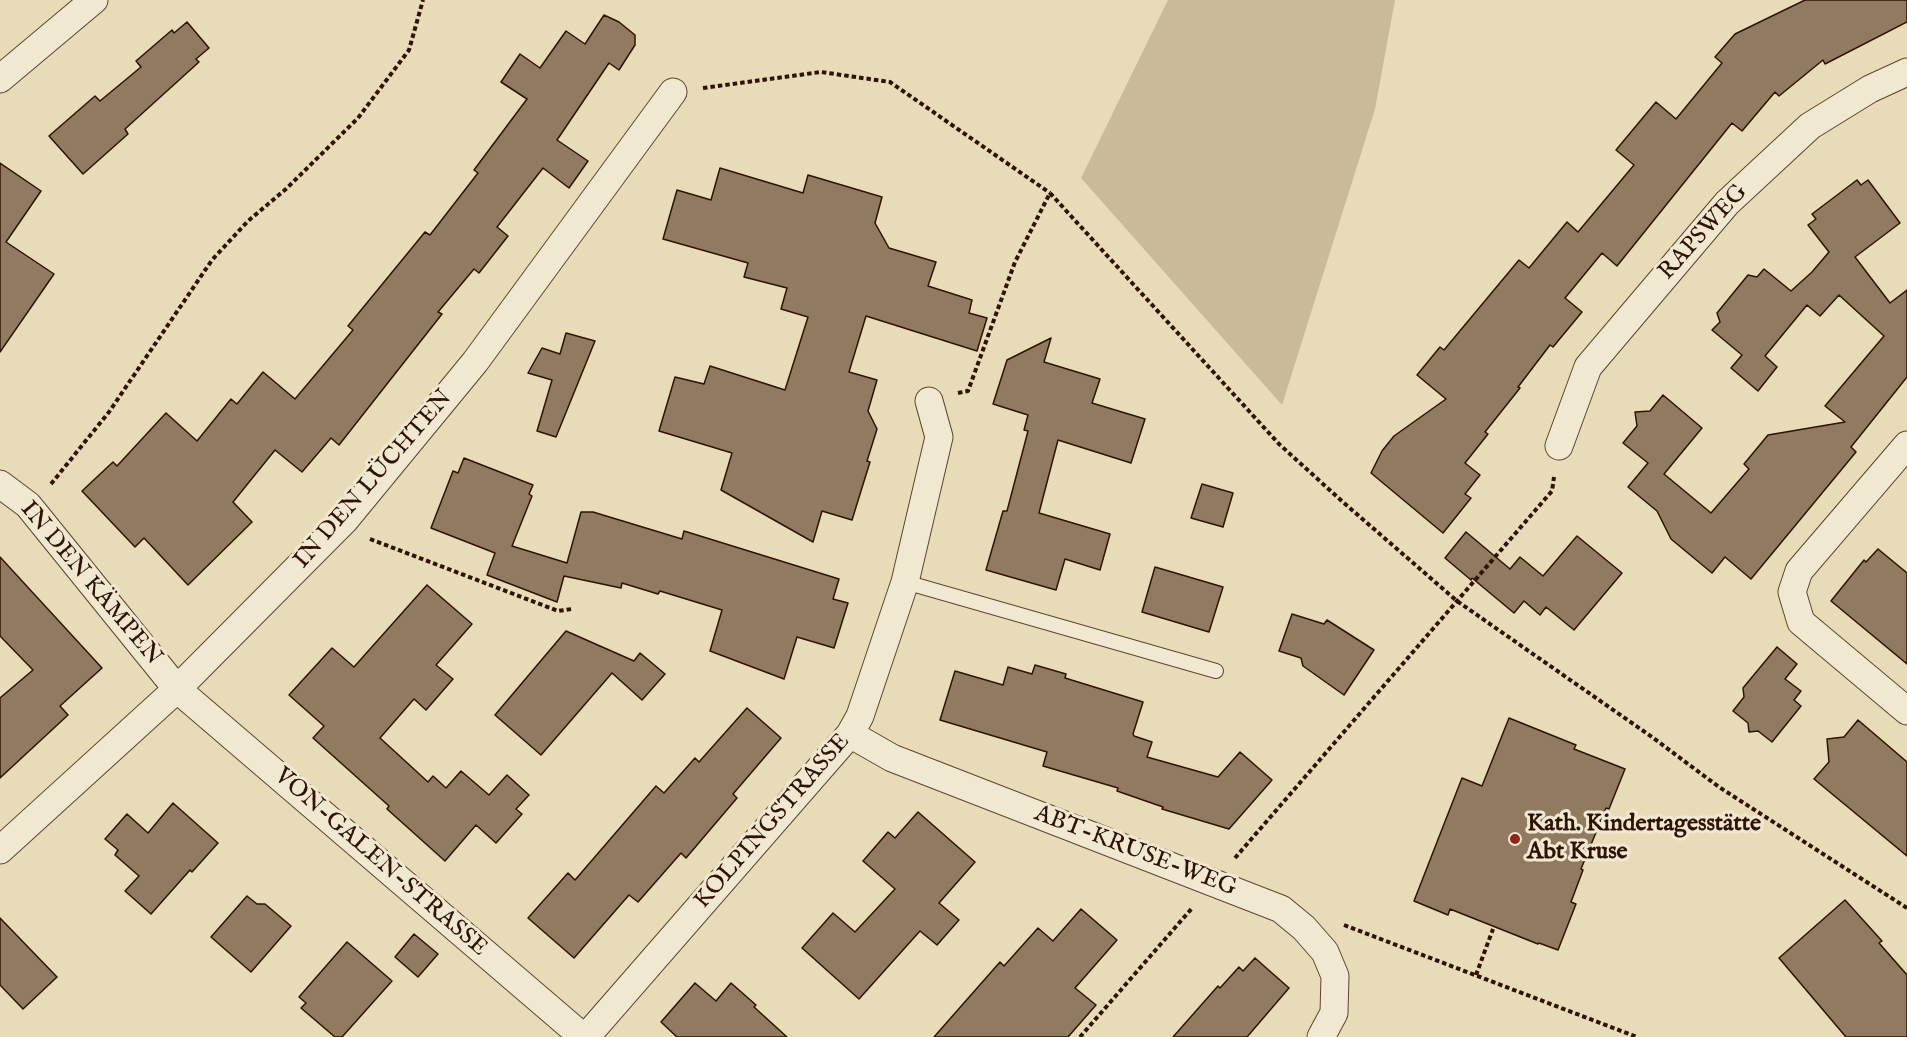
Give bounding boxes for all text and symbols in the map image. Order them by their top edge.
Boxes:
street label: RAPSWEG [1653,179,1755,287]
street label: IN DEN LÜCHTEN [289,385,459,575]
street label: IN DEN KÄMPEN [13,496,167,672]
street label: KOLPINGSTRASSE [689,729,857,915]
street label: VON-GALEN-STRASSE [268,763,492,963]
street label: ABT-KRUSE-WEG [1030,800,1240,904]
place label: Kath. Kindertagesstätte Abt Kruse [1527,811,1761,867]
marker: Kath. Kindertagesstätte Abt Kruse [1508,832,1522,846]

